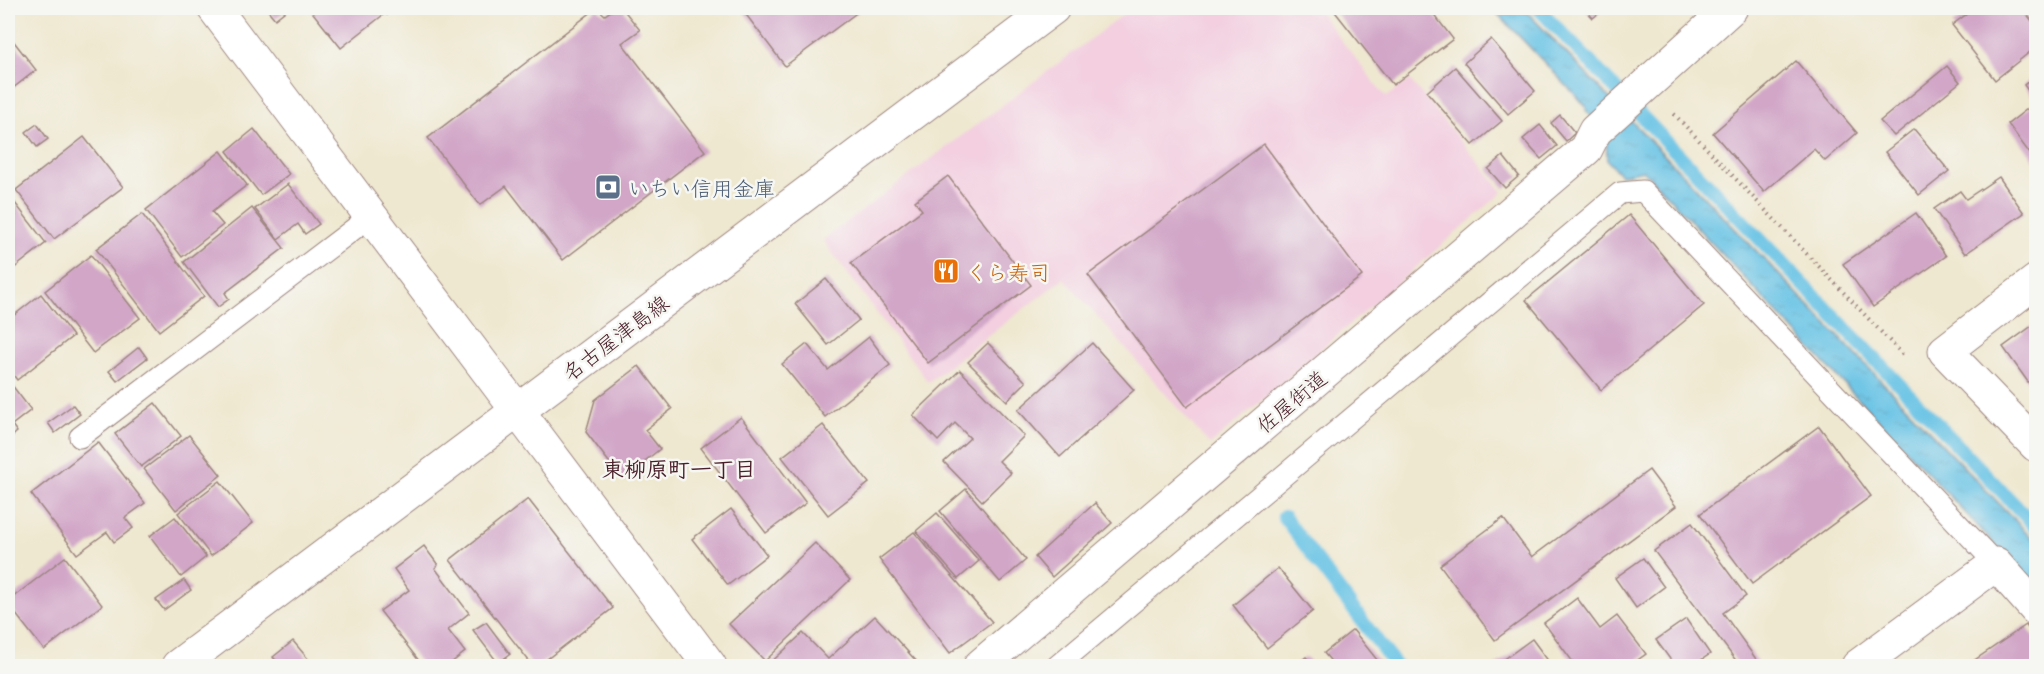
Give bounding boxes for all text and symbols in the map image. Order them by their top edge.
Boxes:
bank icon: いちい信用金庫 [593,172,623,202]
place label: いちい信用金庫 [628,174,775,201]
restaurant icon: くら寿司 [931,256,961,286]
place label: くら寿司 [966,258,1050,285]
street label: 名古屋津島線 [557,288,673,386]
street label: 佐屋街道 [1250,364,1332,438]
district label: 東柳原町一丁目 [602,454,756,483]

